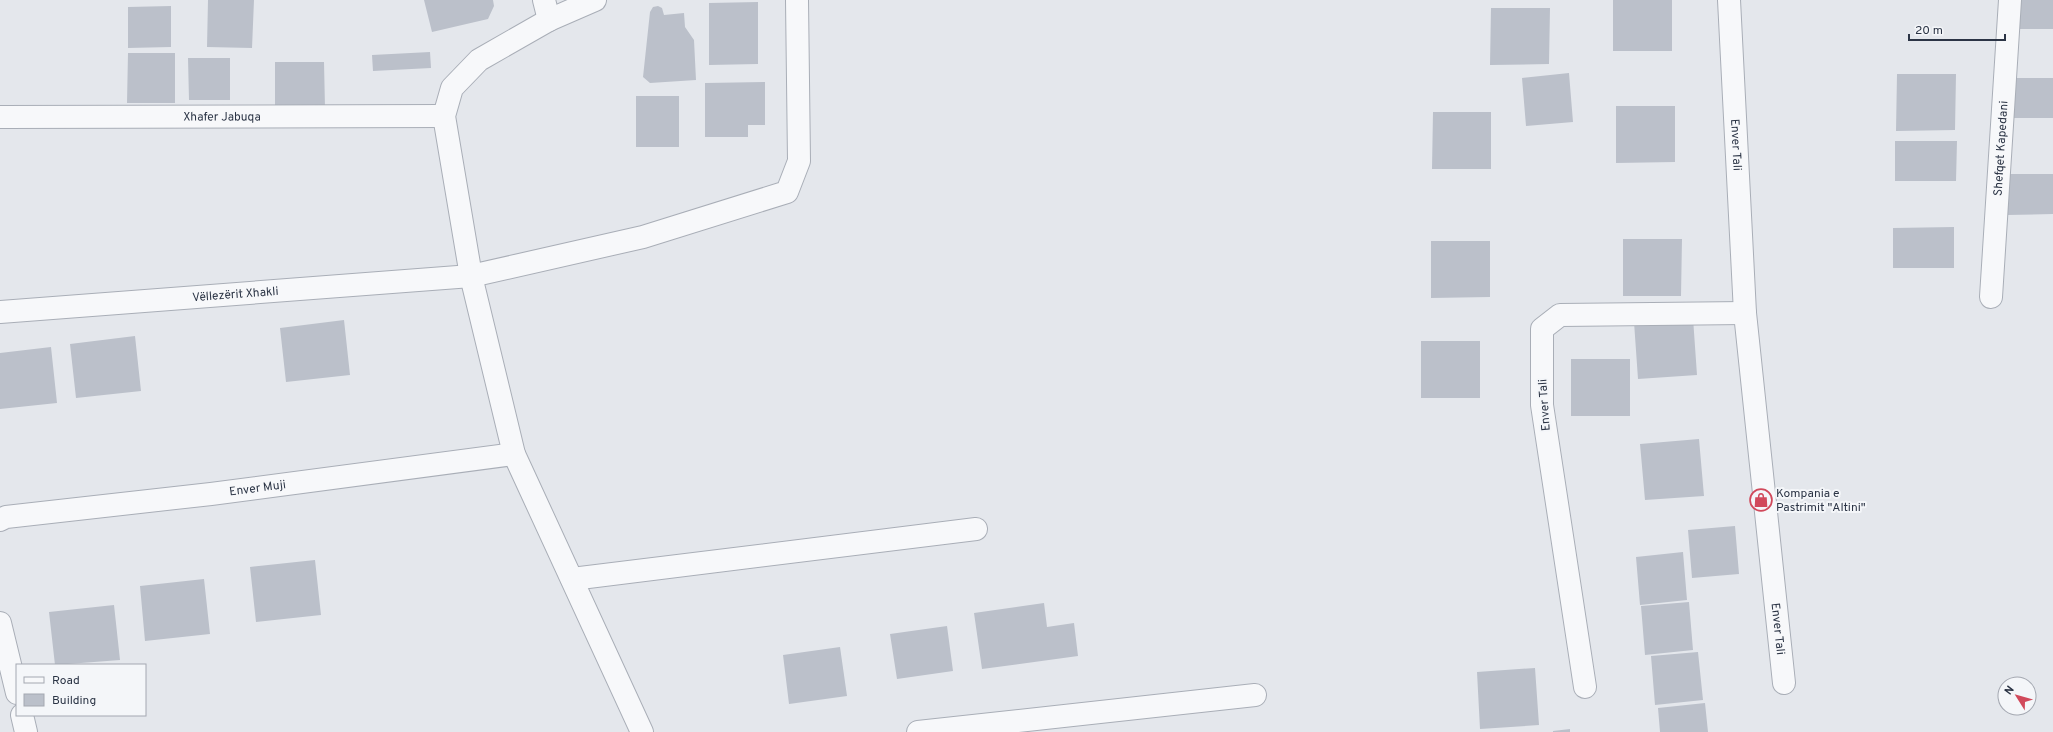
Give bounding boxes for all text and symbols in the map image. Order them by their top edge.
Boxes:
scale bar [1909,16,2005,42]
text: 20 m [1915,23,1943,39]
street label: Shefqet Kapedani [1990,100,2013,196]
street label: Xhafer Jabuqa [183,109,261,126]
street label: Enver Tali [1726,118,1745,171]
street label: Vëllezërit Xhakli [192,284,279,306]
street label: Enver Tali [1535,378,1555,432]
street label: Enver Muji [228,477,287,501]
place label: Kompania e Pastrimit "Altini" [1776,486,1866,516]
shop icon: Kompania e Pastrimit "Altini" [1748,487,1774,513]
street label: Enver Tali [1767,602,1788,656]
legend [16,664,146,716]
text: Road [52,673,80,689]
north arrow [1997,676,2037,716]
text: N [2002,683,2018,698]
text: Building [52,693,96,709]

